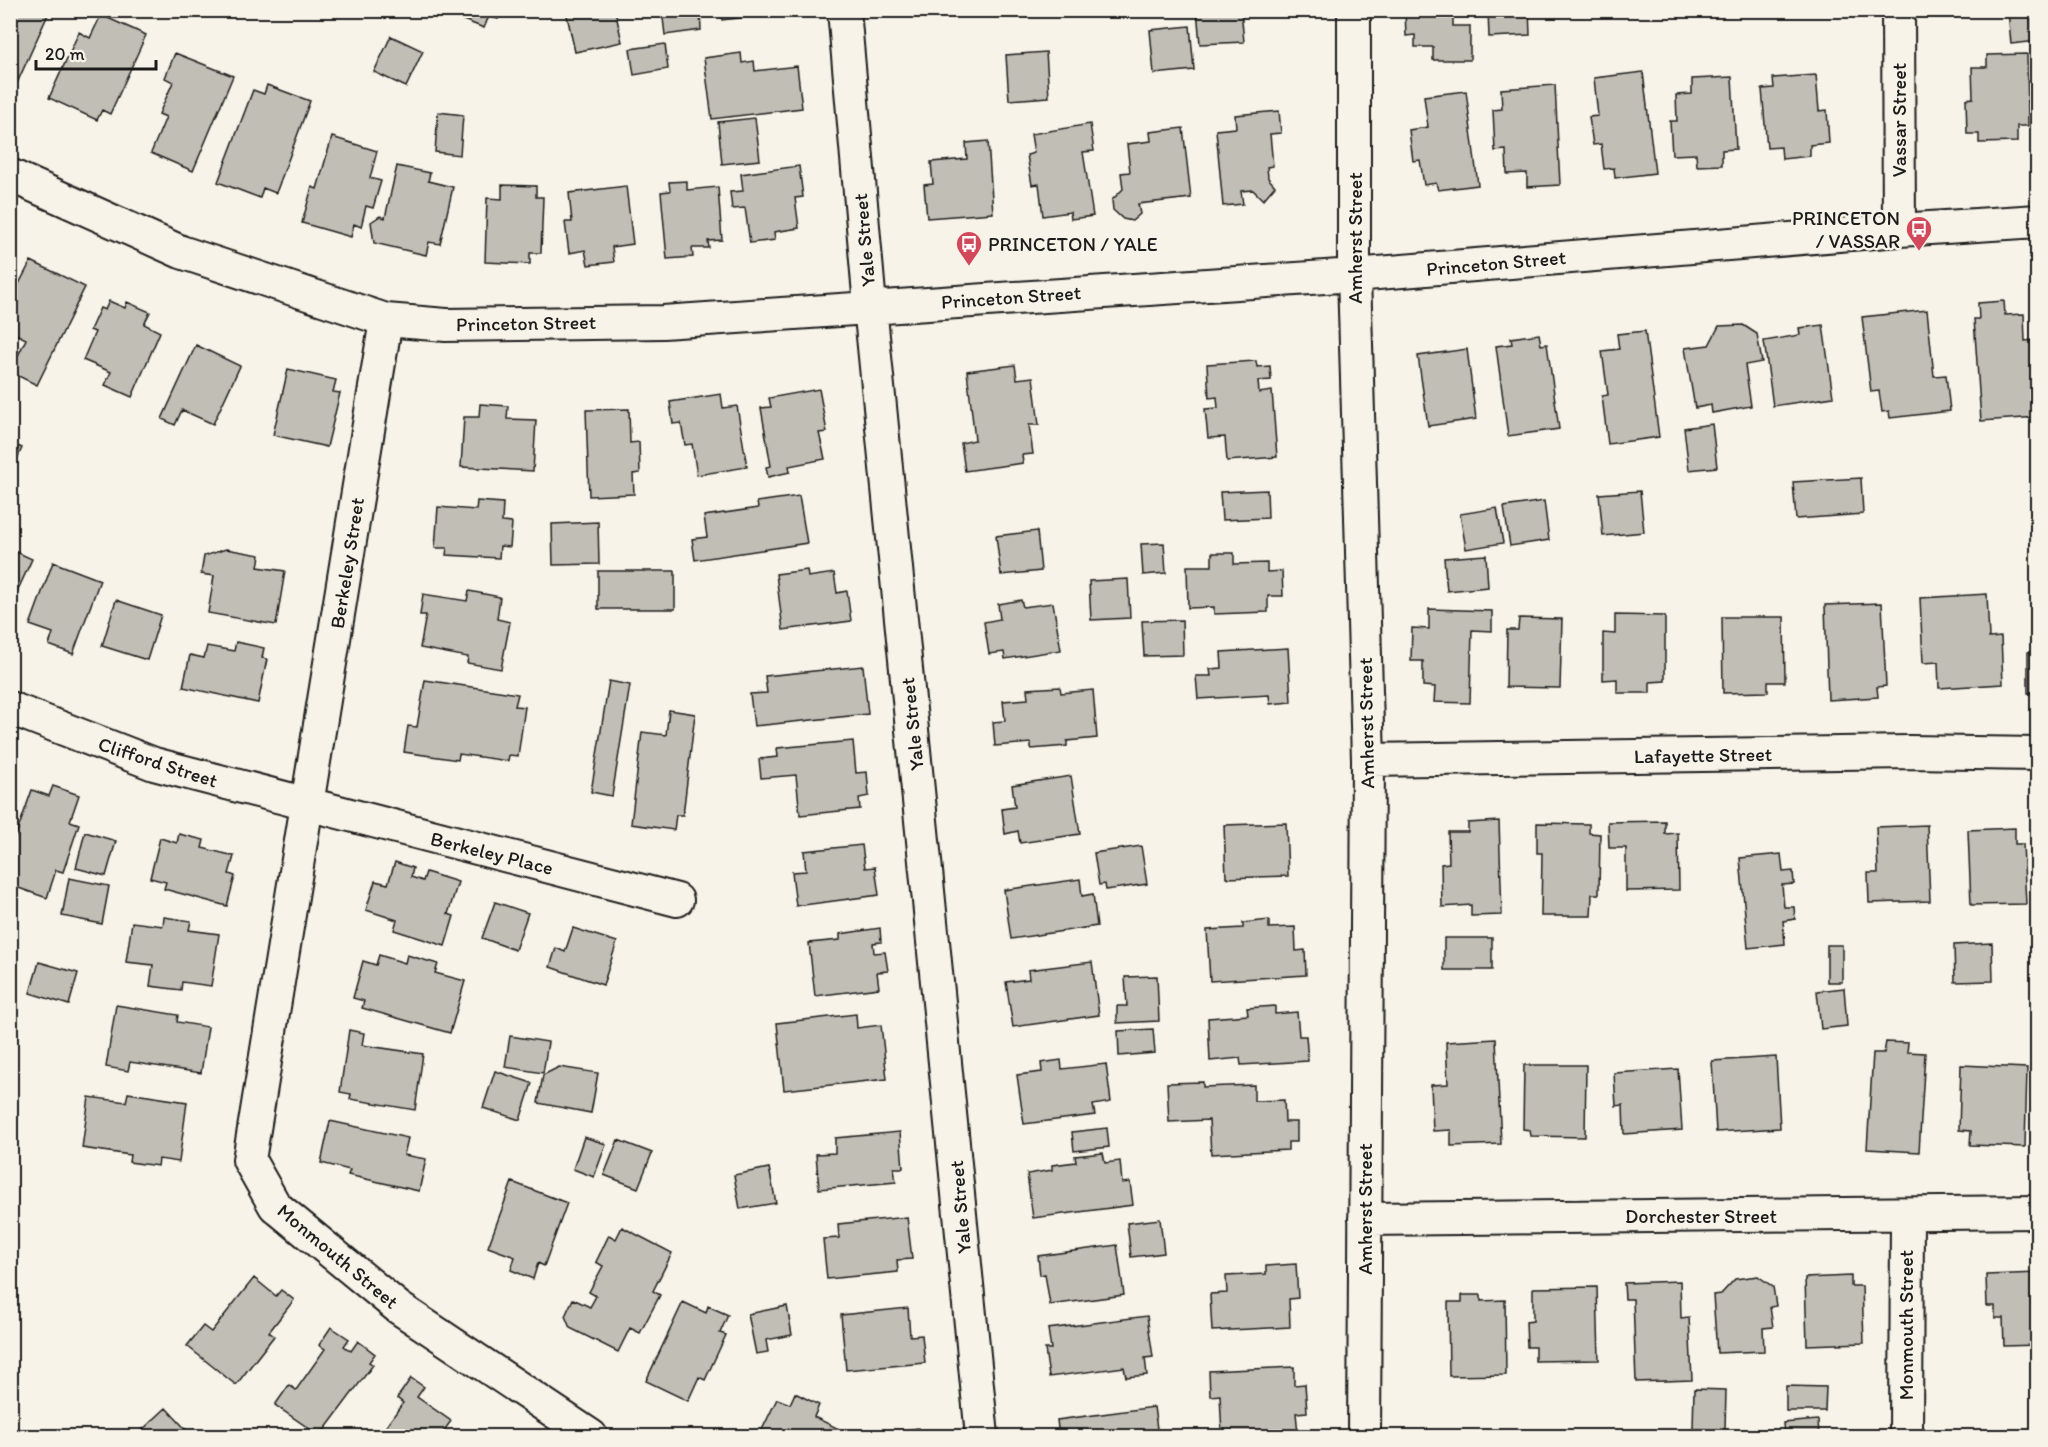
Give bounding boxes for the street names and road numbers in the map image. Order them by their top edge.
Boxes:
street label: Vassar Street [1887,63,1911,177]
street label: Amherst Street [1343,172,1367,304]
street label: Yale Street [848,192,880,288]
street label: Princeton Street [1425,245,1567,281]
street label: Princeton Street [940,280,1082,314]
street label: Princeton Street [456,310,597,336]
street label: Berkeley Street [325,496,369,630]
street label: Amherst Street [1353,657,1379,789]
street label: Yale Street [895,676,929,772]
street label: Clifford Street [95,731,221,793]
street label: Lafayette Street [1634,742,1773,768]
street label: Berkeley Place [428,826,556,880]
street label: Amherst Street [1353,1143,1377,1275]
street label: Yale Street [944,1159,976,1255]
street label: Monmouth Street [273,1198,403,1314]
street label: Dorchester Street [1625,1204,1777,1228]
street label: Monmouth Street [1894,1250,1918,1400]

